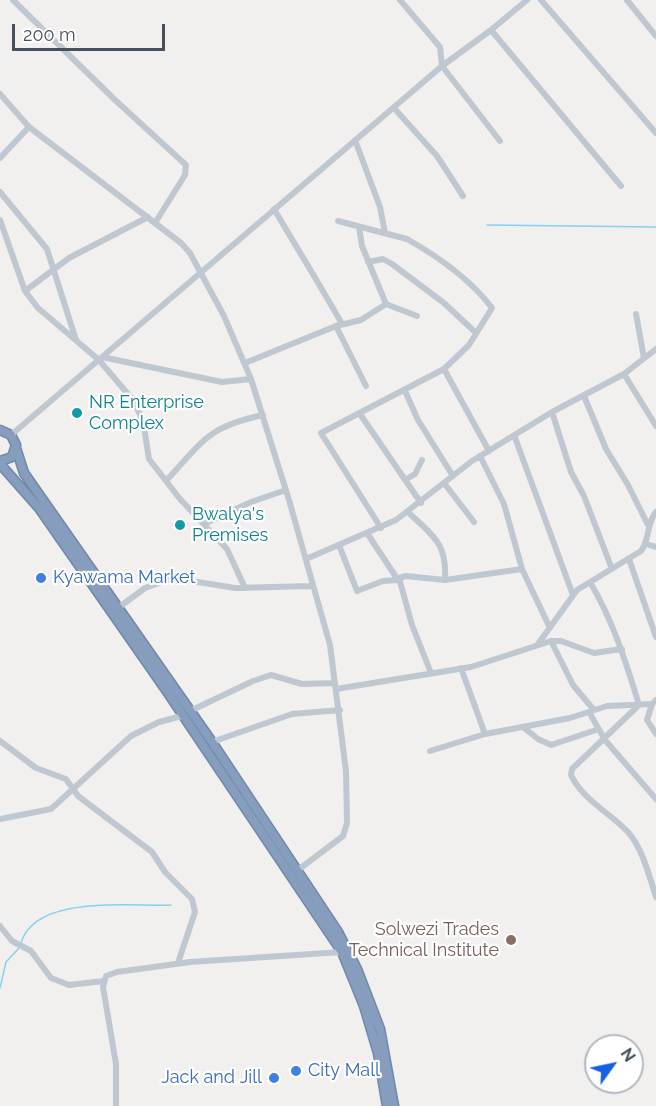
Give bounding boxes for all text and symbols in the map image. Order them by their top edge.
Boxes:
scale bar [15,12,168,50]
text: 200 m [23,24,76,45]
place label: NR Enterprise Complex [89,392,204,434]
marker: NR Enterprise Complex [70,406,84,420]
place label: Bwalya's Premises [192,504,268,546]
marker: Bwalya's Premises [173,518,187,532]
place label: Kyawama Market [53,567,196,589]
marker: Kyawama Market [34,571,48,585]
place label: Solwezi Trades Technical Institute [349,919,499,962]
marker: Solwezi Trades Technical Institute [504,933,518,947]
north arrow [584,1034,644,1094]
text: N [617,1045,639,1065]
place label: City Mall [308,1060,380,1082]
marker: City Mall [289,1064,303,1078]
place label: Jack and Jill [161,1067,262,1089]
marker: Jack and Jill [267,1071,281,1085]

